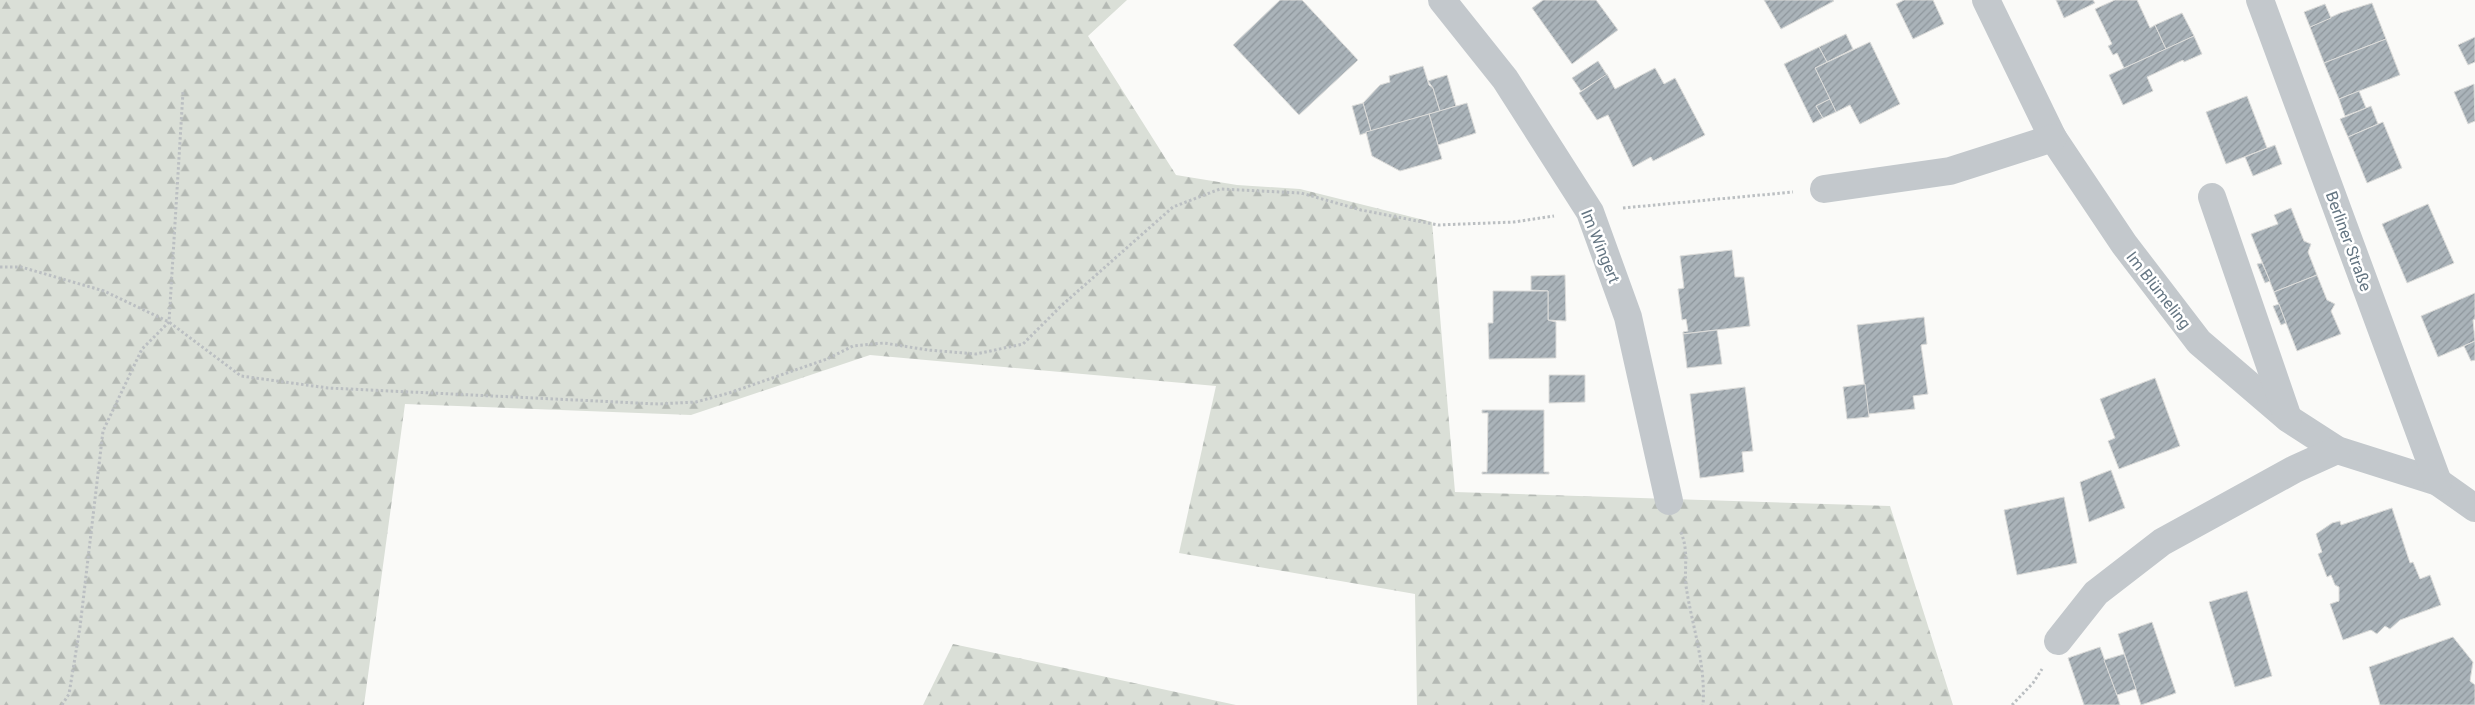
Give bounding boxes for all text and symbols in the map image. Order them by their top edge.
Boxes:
street label: Berliner Straße [2322,189,2375,294]
street label: Im Wingert [1577,207,1624,286]
street label: Im Blümeling [2122,248,2195,333]

